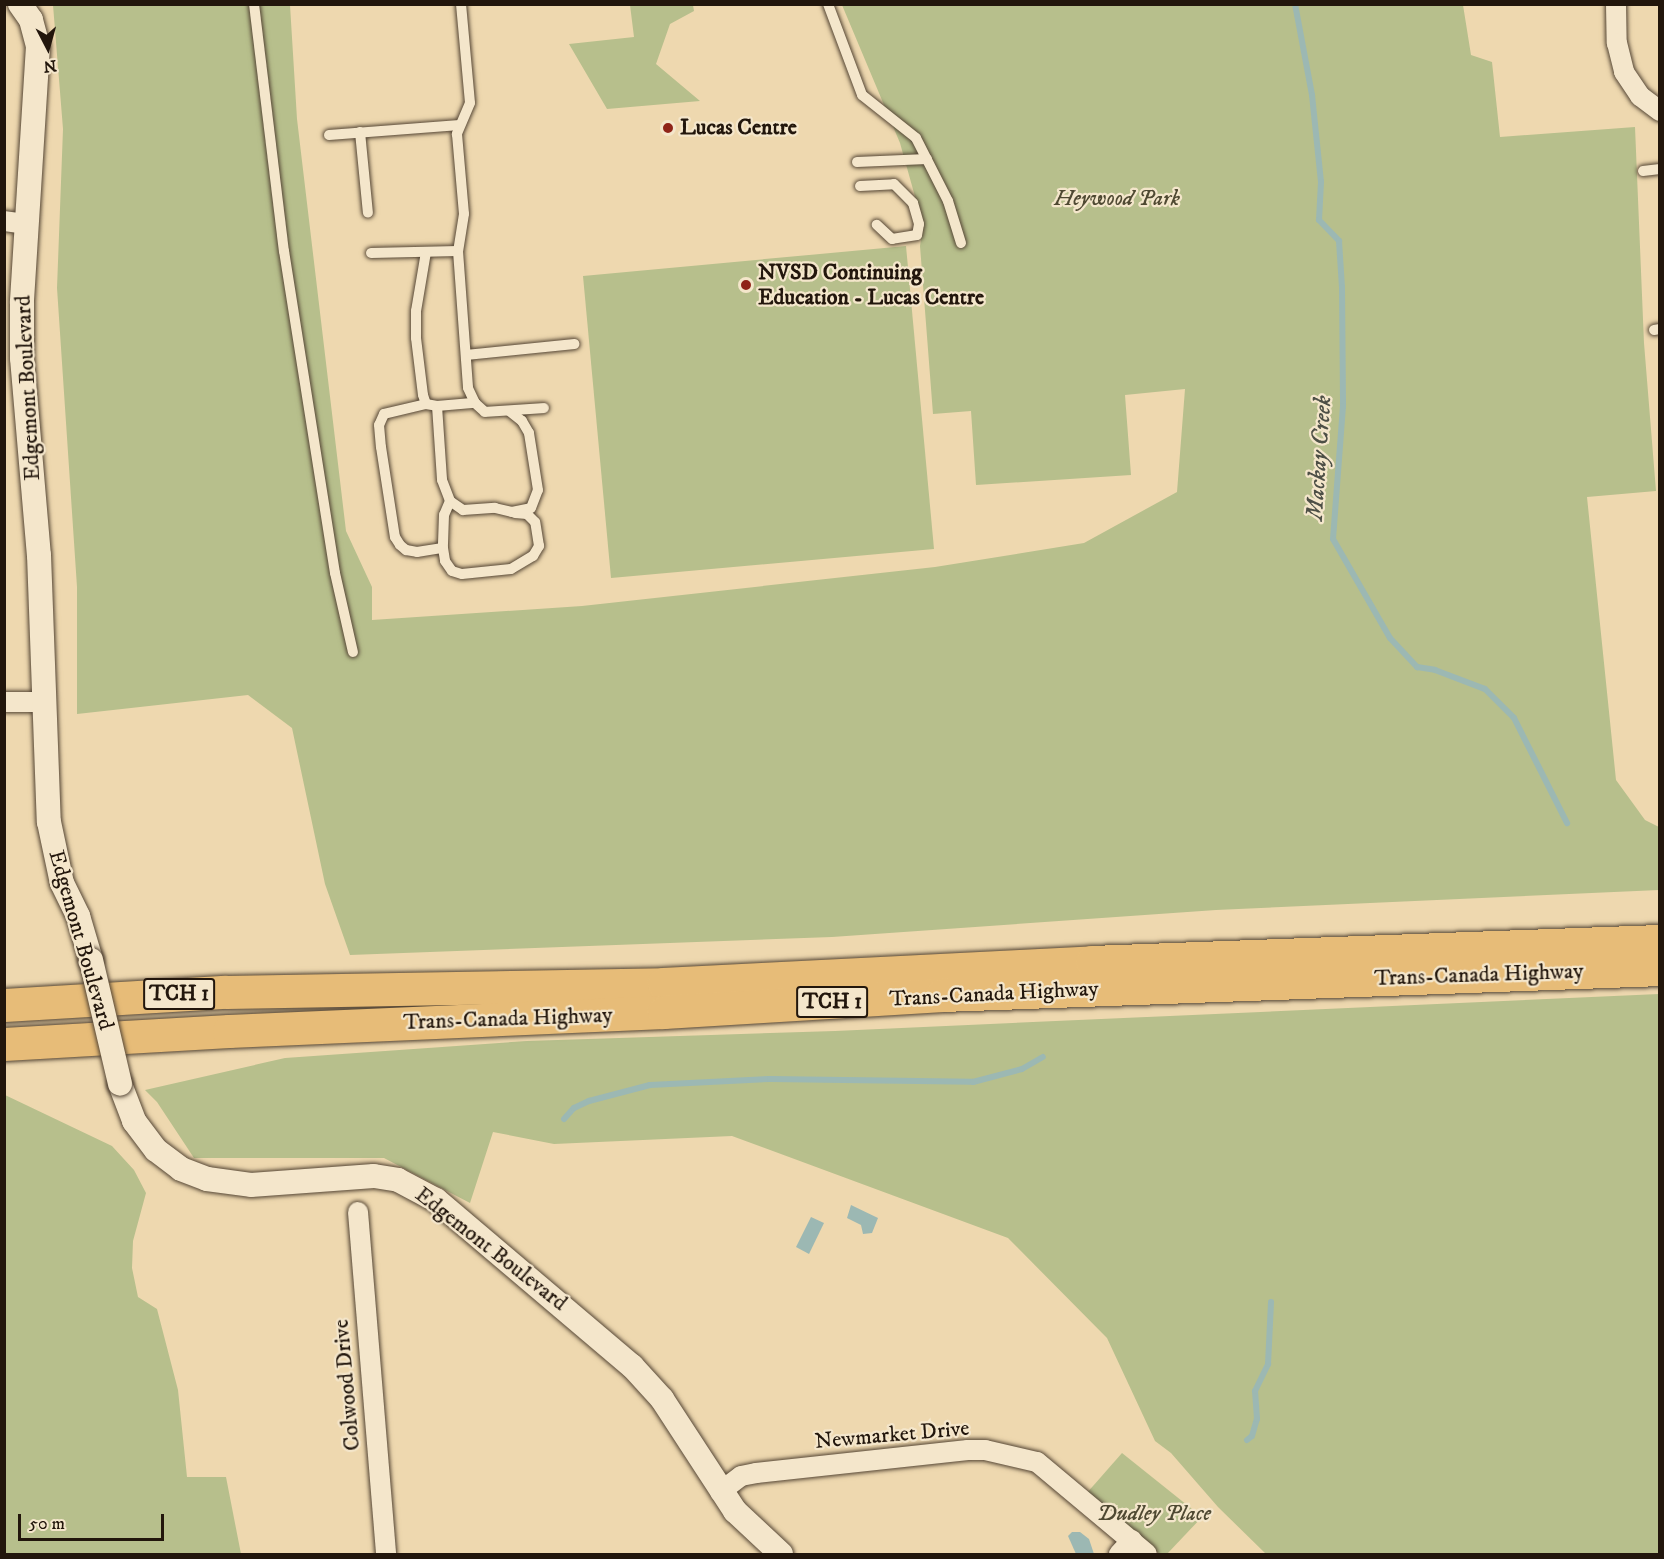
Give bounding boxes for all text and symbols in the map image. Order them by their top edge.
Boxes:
north arrow [18,18,78,78]
text: N [42,55,57,77]
place label: Lucas Centre [680,115,797,141]
marker: Lucas Centre [661,121,675,135]
park label: Heywood Park [1054,186,1180,212]
place label: NVSD Continuing Education - Lucas Centre [758,259,984,310]
marker: NVSD Continuing Education - Lucas Centre [739,278,753,292]
street label: Edgemont Boulevard [10,295,46,481]
water label: Mackay Creek [1301,395,1339,521]
street label: Edgemont Boulevard [43,847,119,1033]
street label: Trans-Canada Highway [1374,958,1584,992]
street label: Trans-Canada Highway [889,975,1099,1013]
road number: TCH 1 [143,976,215,1012]
road number: TCH 1 [796,984,868,1020]
street label: Trans-Canada Highway [403,1002,613,1036]
street label: Edgemont Boulevard [410,1181,572,1317]
street label: Colwood Drive [328,1318,366,1452]
street label: Newmarket Drive [813,1415,971,1455]
park label: Dudley Place [1097,1501,1211,1527]
scale bar [21,1502,166,1540]
text: 50 m [29,1513,65,1535]

